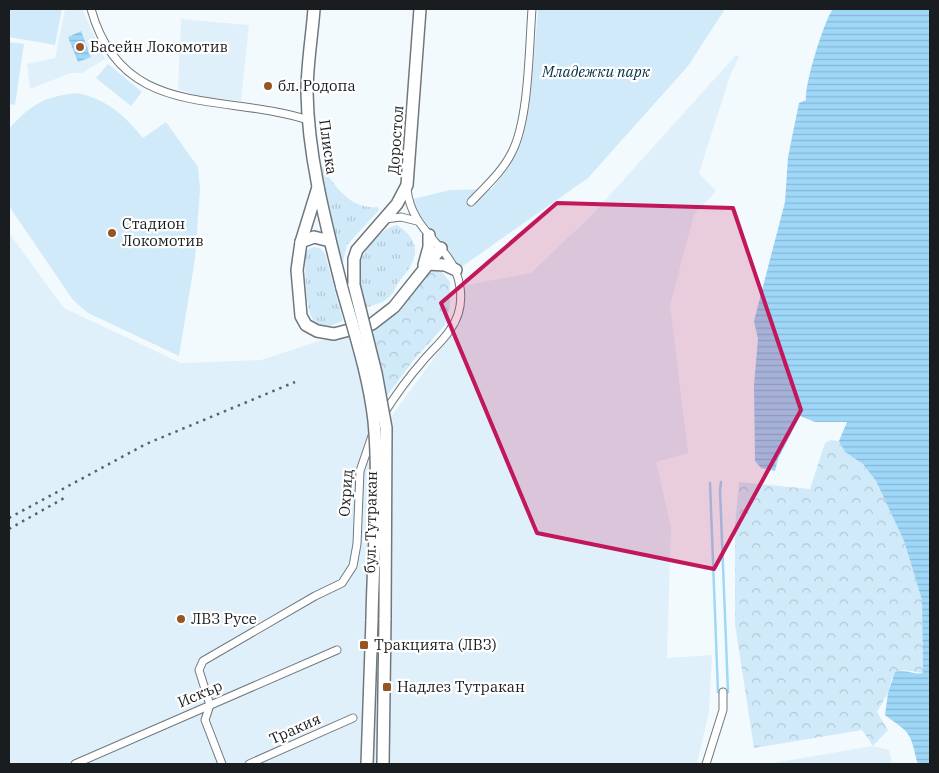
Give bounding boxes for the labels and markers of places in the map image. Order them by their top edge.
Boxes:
place label: Басейн Локомотив [90,37,228,56]
marker: Басейн Локомотив [74,41,86,53]
place label: бл. Родопа [278,76,356,95]
marker: бл. Родопа [262,80,274,92]
place label: Стадион Локомотив [122,214,204,250]
marker: Стадион Локомотив [106,227,118,239]
place label: ЛВЗ Русе [191,609,257,628]
marker: ЛВЗ Русе [175,613,187,625]
place label: Тракцията (ЛВЗ) [374,635,497,654]
marker: Тракцията (ЛВЗ) [358,639,370,651]
place label: Надлез Тутракан [397,677,525,696]
marker: Надлез Тутракан [381,681,393,693]

